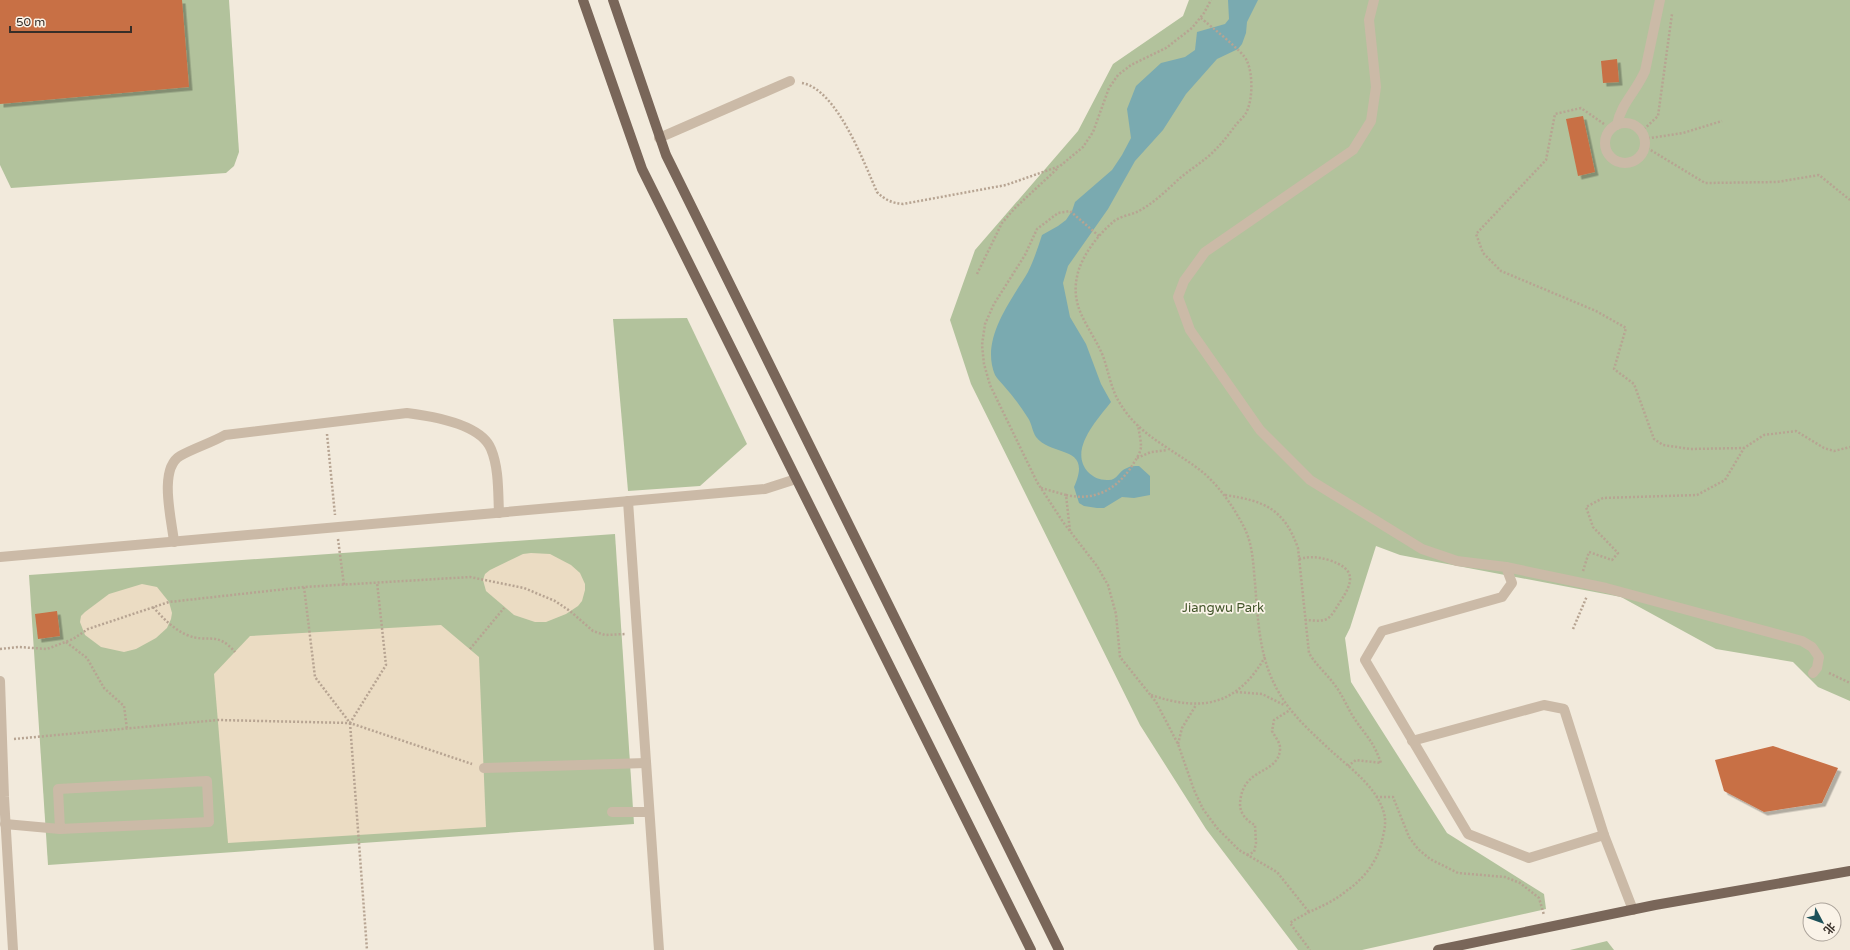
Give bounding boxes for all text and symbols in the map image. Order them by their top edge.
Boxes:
scale bar [10,8,131,34]
text: 50 m [16,15,45,29]
park label: Jiangwu Park [1182,600,1264,616]
north arrow [1802,902,1842,942]
text: 北 [1821,920,1838,937]

